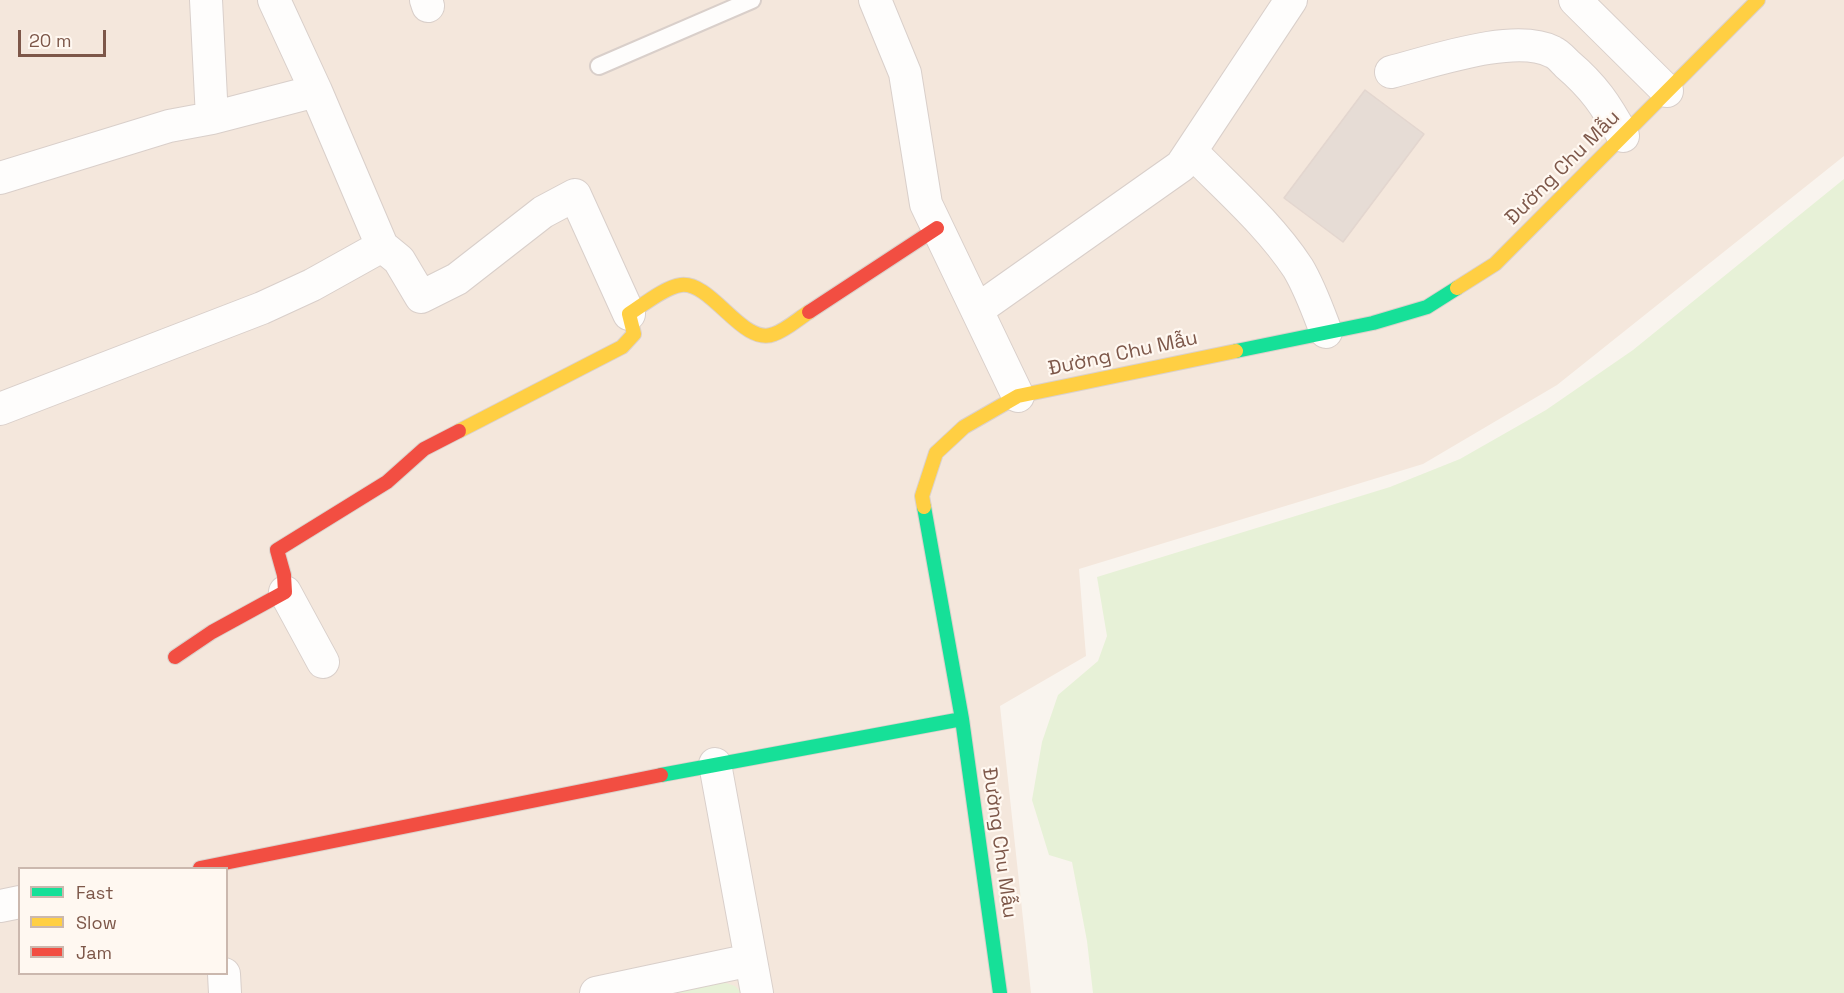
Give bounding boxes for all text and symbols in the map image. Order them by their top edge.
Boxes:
scale bar [21,18,110,56]
text: 20 m [29,29,72,52]
street label: Đường Chu Mẫu [1501,106,1625,230]
street label: Đường Chu Mẫu [1046,326,1200,382]
street label: Đường Chu Mẫu [977,766,1021,920]
legend [18,867,228,975]
text: Fast [76,881,113,904]
text: Slow [76,911,117,934]
text: Jam [76,941,112,964]

